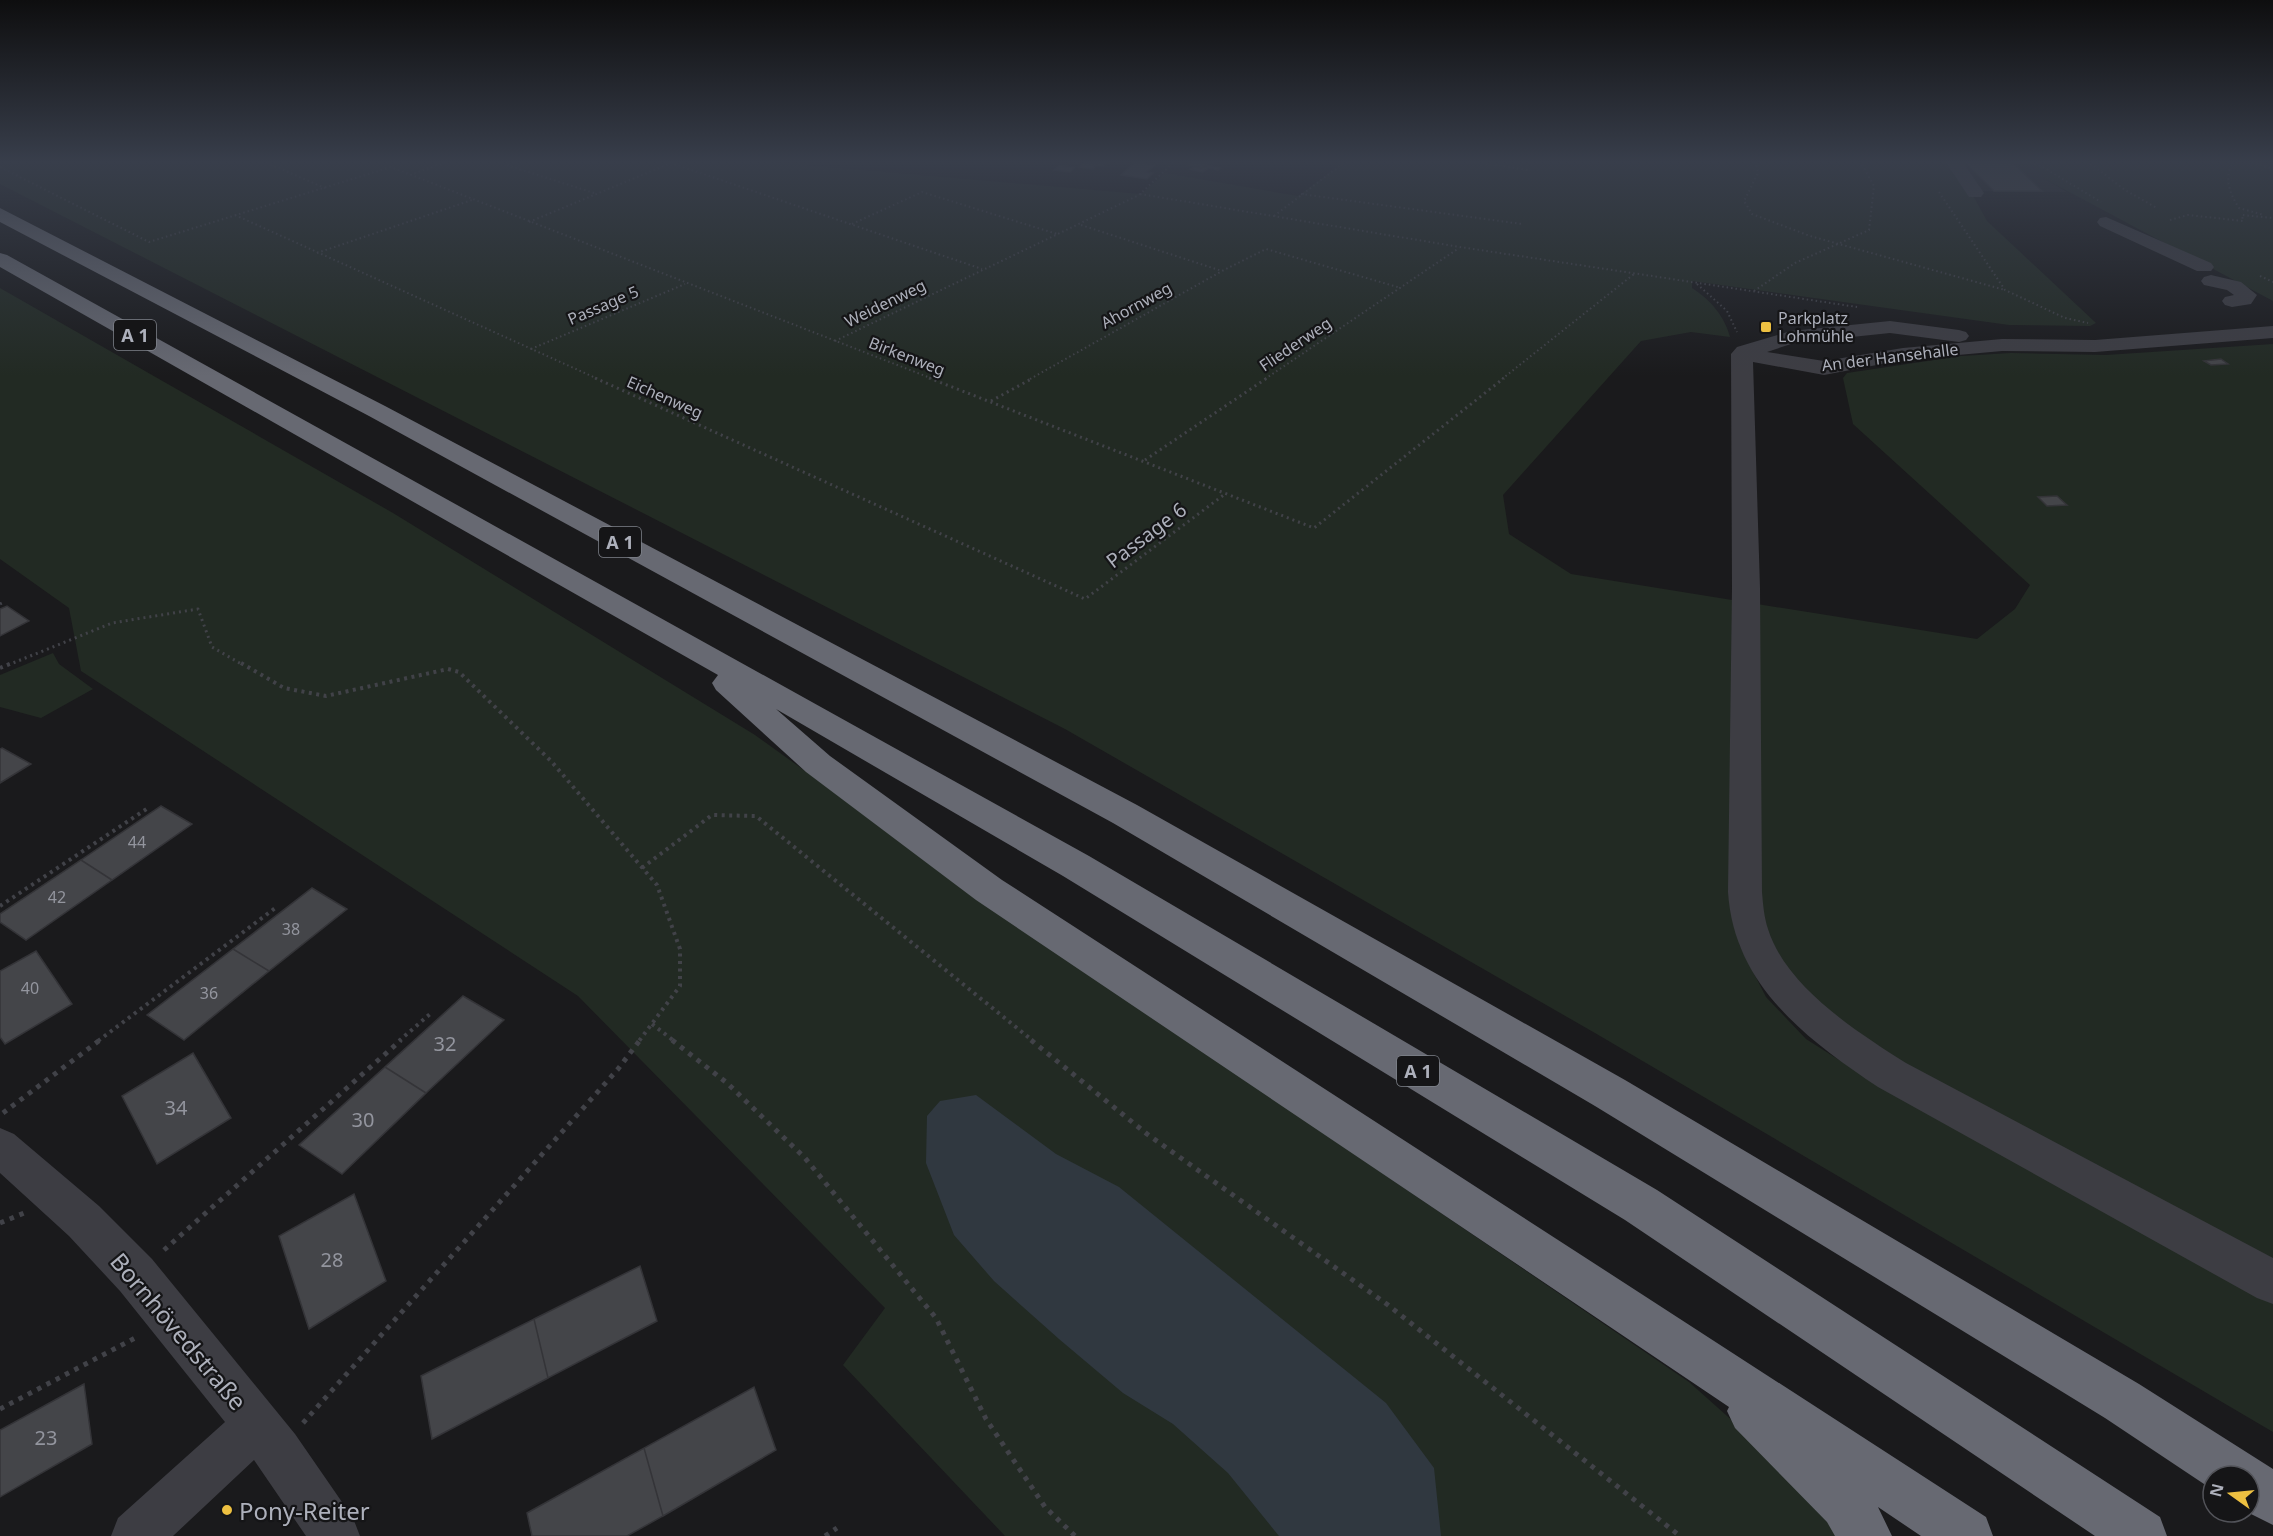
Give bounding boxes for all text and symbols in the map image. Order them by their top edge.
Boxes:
street label: Weidenweg [841,274,929,332]
street label: Ahornweg [1097,277,1175,333]
street label: Passage 5 [564,280,642,330]
place label: Parkplatz Lohmühle [1778,307,1854,347]
street label: Fliederweg [1255,312,1335,376]
road number: A 1 [114,320,156,350]
marker: Parkplatz Lohmühle [1759,320,1773,334]
street label: Birkenweg [866,331,948,381]
street label: An der Hansehalle [1820,338,1960,376]
street label: Eichenweg [624,370,706,424]
street label: Passage 6 [1100,496,1192,574]
road number: A 1 [599,527,641,557]
house number: 44 [128,831,146,853]
house number: 42 [48,886,66,908]
house number: 38 [282,918,300,940]
house number: 40 [21,977,39,999]
house number: 36 [200,982,218,1004]
house number: 32 [434,1030,456,1057]
road number: A 1 [1397,1056,1439,1086]
house number: 34 [165,1094,188,1121]
house number: 30 [352,1106,374,1133]
street label: Bornhövedstraße [103,1245,255,1417]
house number: 28 [321,1246,343,1273]
house number: 23 [35,1424,57,1451]
north arrow [2201,1464,2261,1524]
text: N [2204,1481,2229,1499]
place label: Pony-Reiter [239,1494,370,1527]
marker: Pony-Reiter [220,1503,234,1517]

